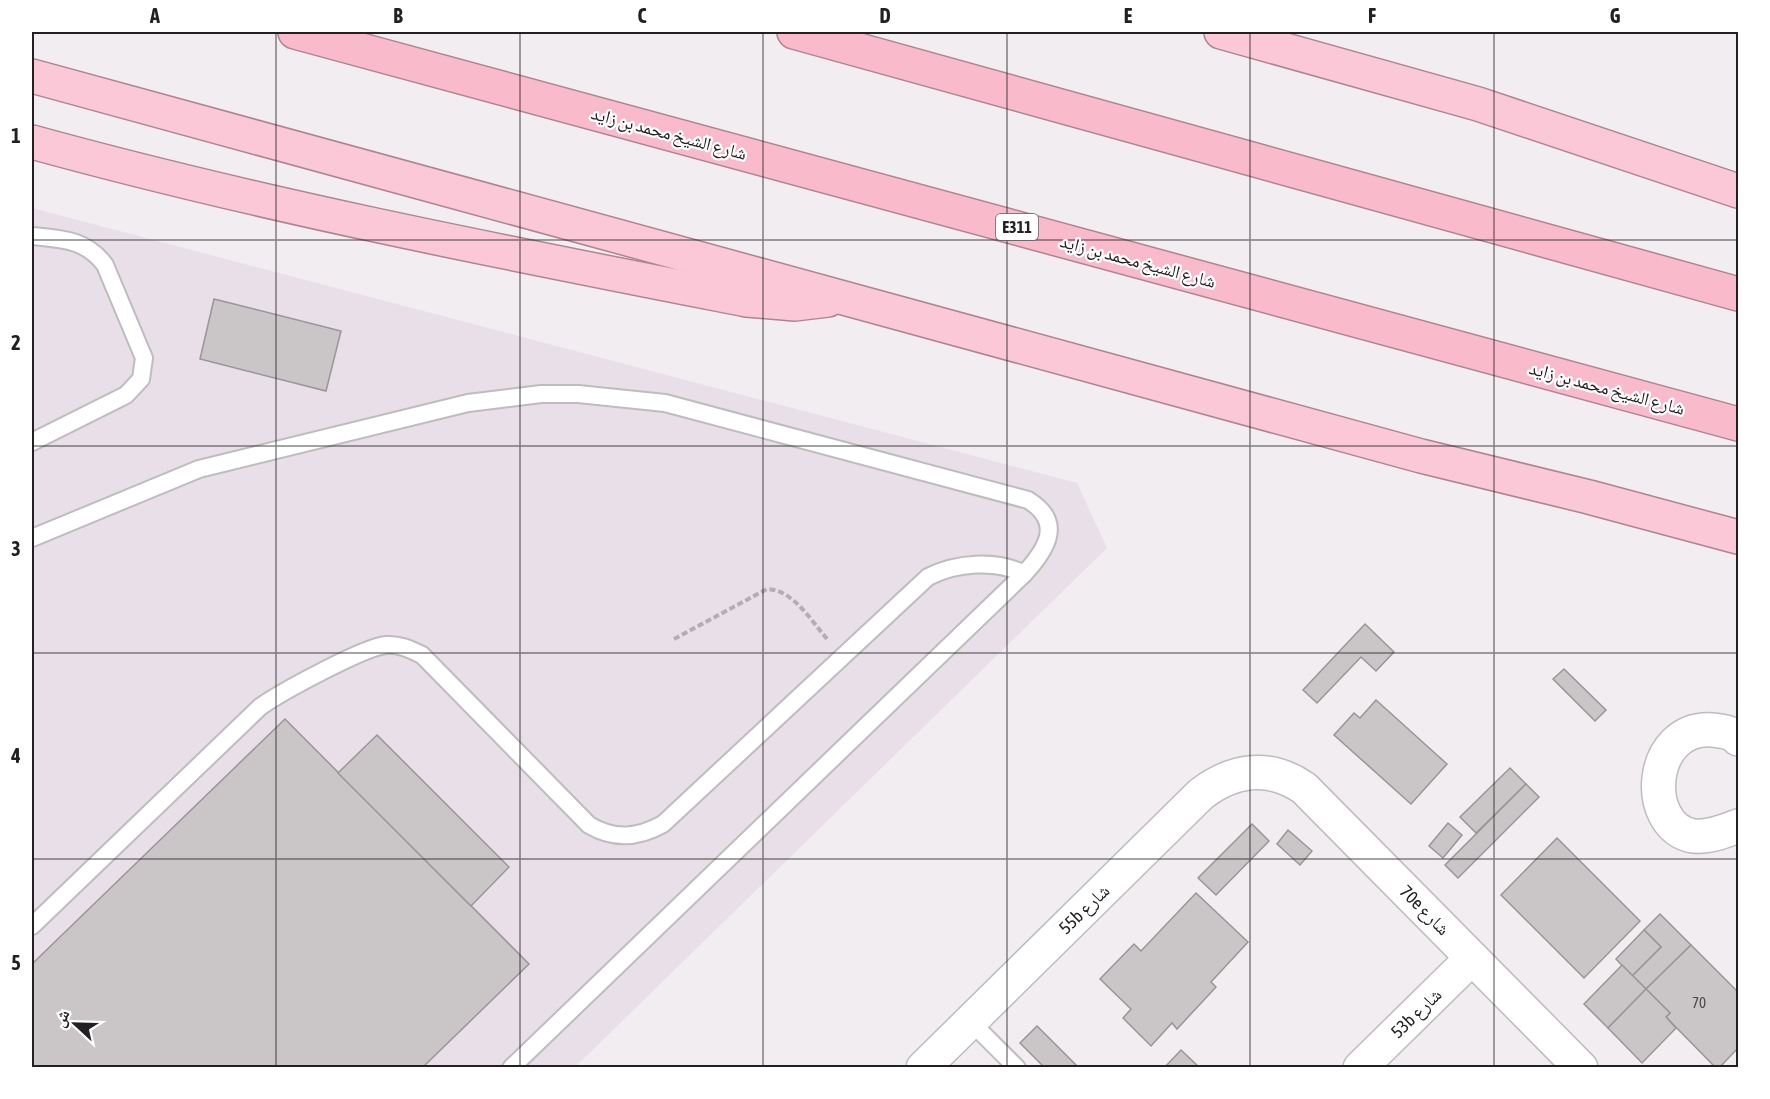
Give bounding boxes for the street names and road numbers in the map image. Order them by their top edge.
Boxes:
street label: شارع الشيخ محمد بن زايد [588,102,749,166]
road number: E311 [996,214,1038,240]
street label: شارع الشيخ محمد بن زايد [1057,230,1218,294]
street label: شارع الشيخ محمد بن زايد [1526,357,1687,421]
street label: 55b شارع [1054,880,1114,939]
street label: 70e شارع [1395,881,1454,940]
street label: 53b شارع [1386,984,1446,1043]

